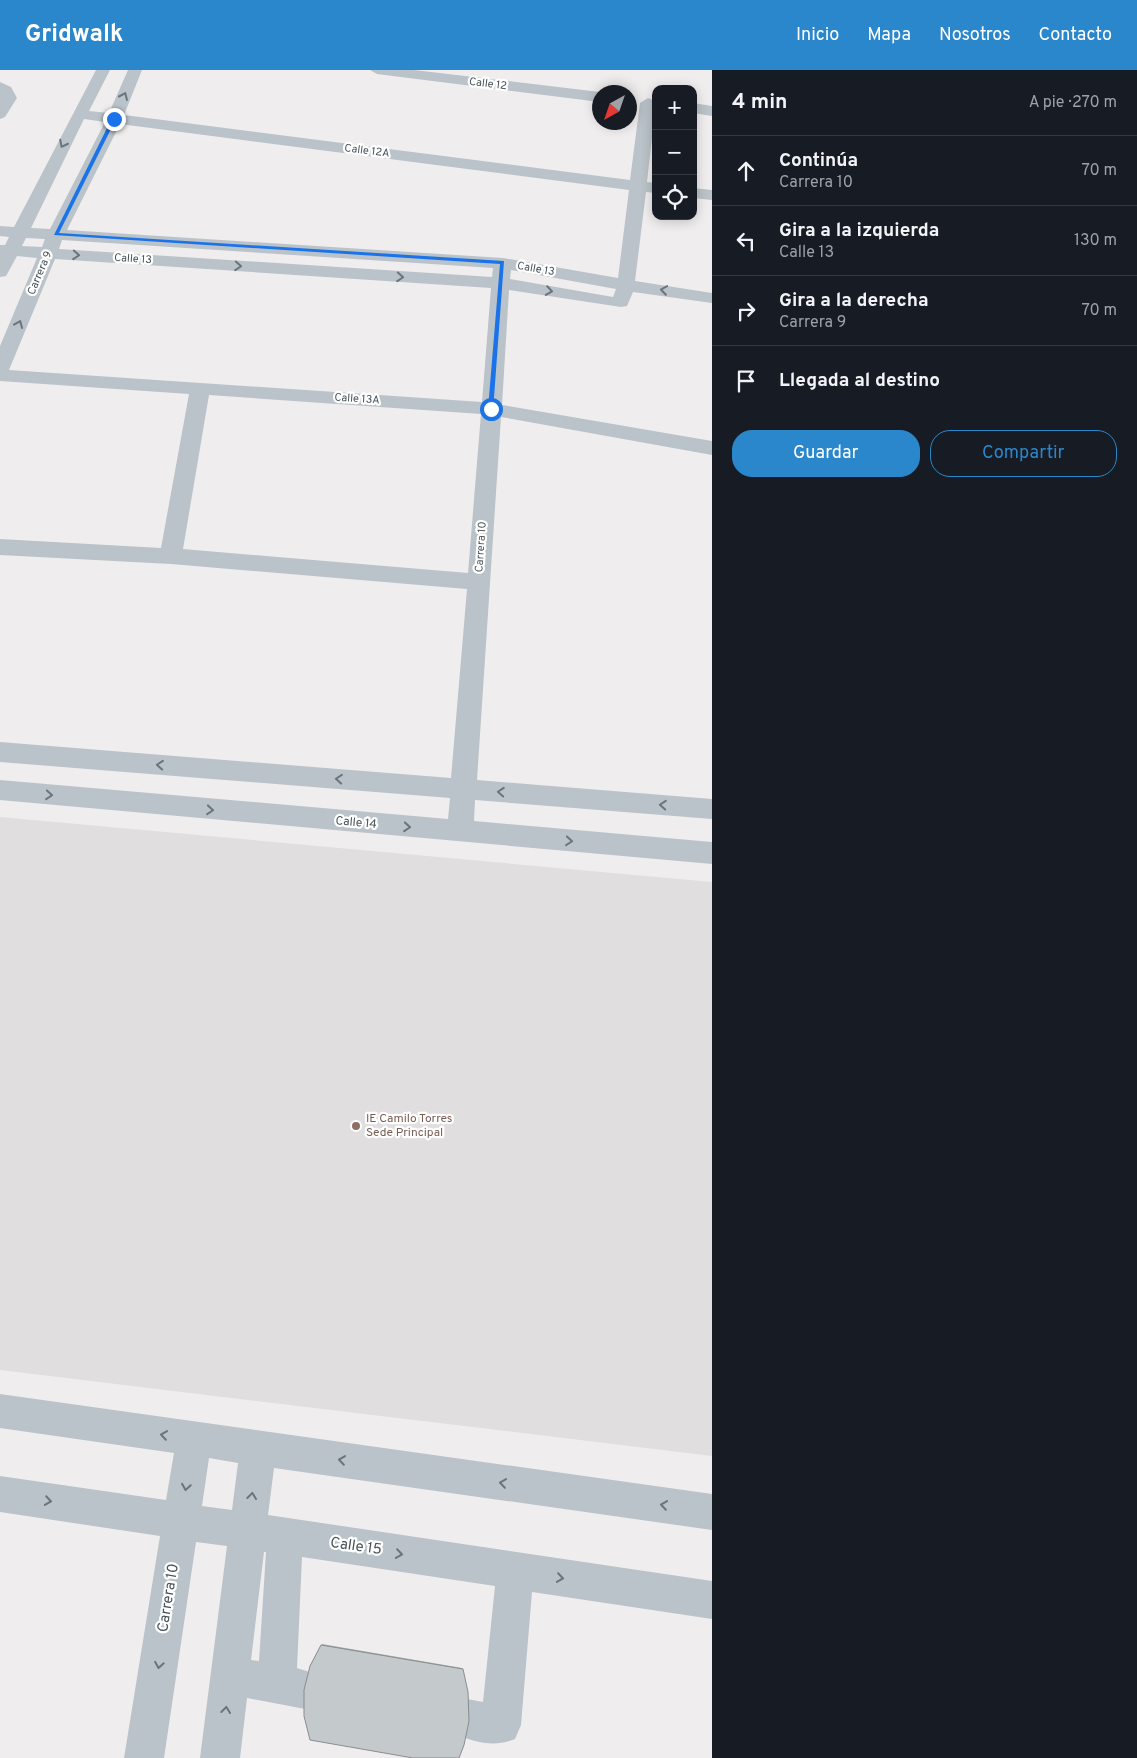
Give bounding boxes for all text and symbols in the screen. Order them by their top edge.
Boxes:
text: Gridwalk [25,20,123,50]
text: Inicio [796,24,839,47]
text: Mapa [867,24,911,47]
text: Nosotros [939,24,1011,47]
text: Contacto [1039,24,1112,47]
street label: Calle 12 [468,75,508,93]
north arrow [592,85,637,130]
map controls [652,85,697,220]
button: + [652,85,697,130]
text: 4 min [732,89,788,116]
one-way arrow [117,92,128,101]
text: A pie · 270 m [1029,93,1117,113]
route end [103,108,126,131]
button: − [652,130,697,175]
one-way arrow [59,138,69,147]
street label: Calle 12A [344,141,390,161]
text: Continúa [779,149,858,173]
icon: ahead [732,157,760,185]
text: 70 m [1082,161,1117,181]
text: Carrera 10 [779,173,853,193]
button: locate [652,175,697,220]
text: Gira a la izquierda [779,219,939,243]
icon: left [732,227,760,255]
text: 130 m [1074,231,1117,251]
text: Calle 13 [779,243,834,263]
street label: Carrera 9 [25,249,55,297]
one-way arrow [72,250,80,261]
street label: Calle 13 [114,251,152,267]
street label: Calle 13 [516,259,556,279]
one-way arrow [234,260,242,271]
one-way arrow [396,271,404,282]
one-way arrow [545,285,553,296]
one-way arrow [659,286,668,296]
text: Gira a la derecha [779,289,929,313]
icon: right [732,297,760,325]
text: 70 m [1082,301,1117,321]
text: Carrera 9 [779,313,846,333]
one-way arrow [12,320,23,329]
icon: arrive [732,367,760,395]
text: Llegada al destino [779,369,940,393]
street label: Calle 13A [334,390,380,408]
route start [480,398,503,421]
button: Guardar [732,430,920,477]
button: Compartir [930,430,1117,477]
street label: Carrera 10 [472,521,490,573]
one-way arrow [156,759,164,770]
one-way arrow [335,774,343,785]
one-way arrow [497,787,505,798]
one-way arrow [45,789,53,800]
one-way arrow [659,799,667,810]
one-way arrow [207,804,215,815]
street label: Calle 14 [335,813,377,833]
one-way arrow [403,822,411,833]
one-way arrow [565,835,573,846]
place label: IE Camilo Torres Sede Principal [366,1111,452,1141]
marker: IE Camilo Torres Sede Principal [350,1120,362,1132]
one-way arrow [159,1430,168,1440]
one-way arrow [338,1455,346,1466]
one-way arrow [498,1478,507,1488]
one-way arrow [182,1483,192,1491]
one-way arrow [246,1492,257,1500]
one-way arrow [45,1495,53,1506]
one-way arrow [659,1500,667,1511]
street label: Calle 15 [329,1534,383,1560]
one-way arrow [395,1548,404,1558]
street label: Carrera 10 [154,1562,184,1634]
one-way arrow [556,1572,564,1582]
one-way arrow [154,1661,164,1669]
one-way arrow [220,1705,231,1713]

